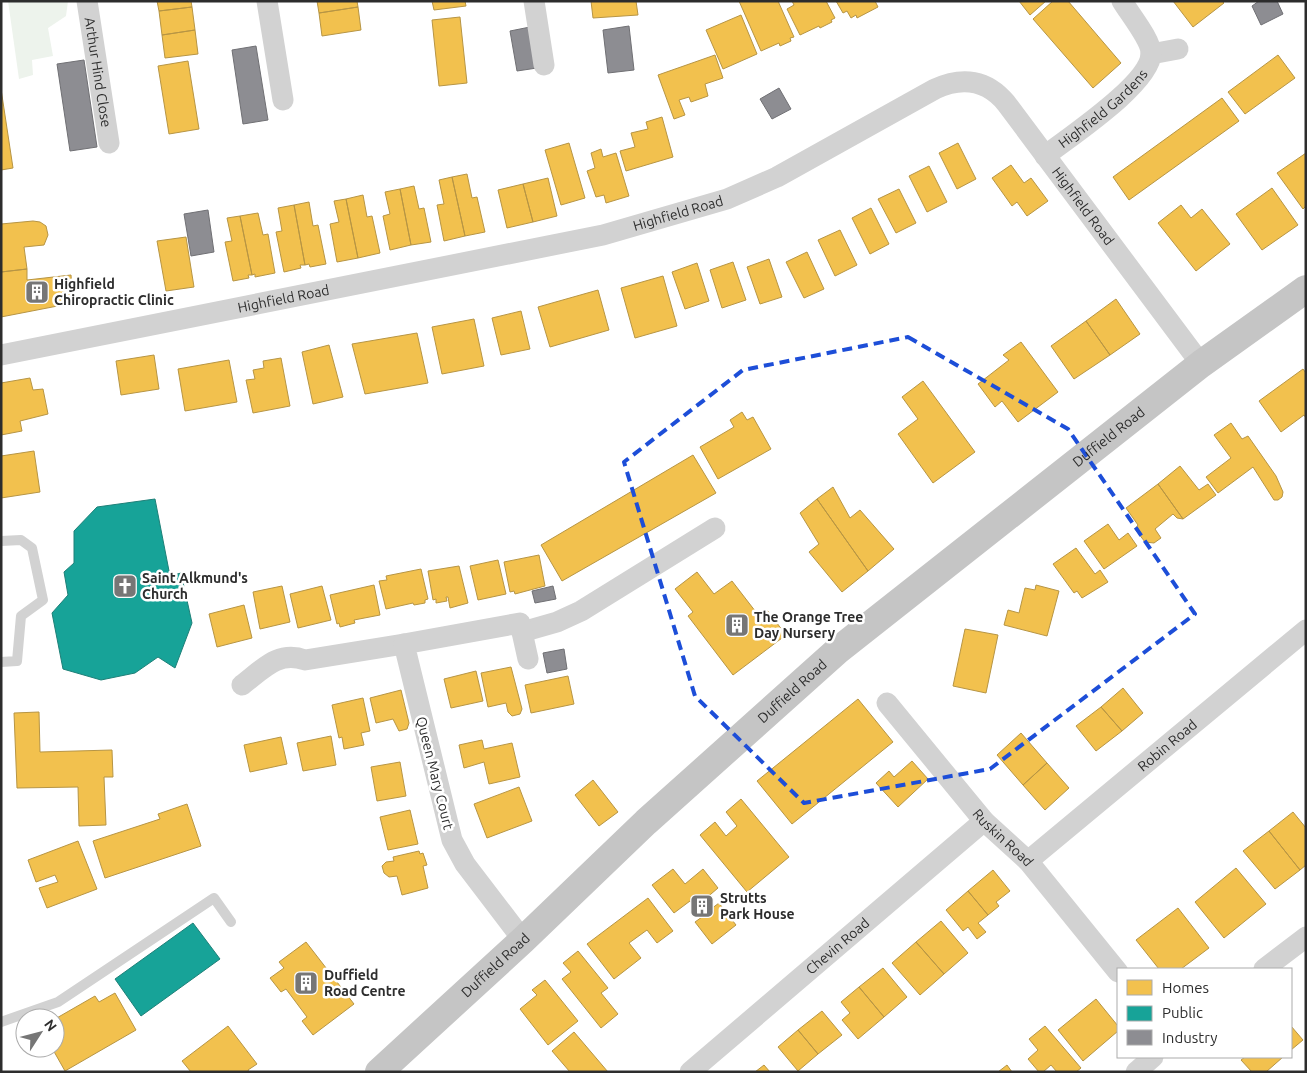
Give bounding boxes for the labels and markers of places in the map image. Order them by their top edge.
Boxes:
place label: Highfield Chiropractic Clinic [54,276,174,308]
building icon: Highfield Chiropractic Clinic [24,279,50,305]
place label: Saint Alkmund's Church [142,570,248,602]
church icon: Saint Alkmund's Church [112,573,138,599]
place label: The Orange Tree Day Nursery [754,609,863,641]
building icon: The Orange Tree Day Nursery [724,612,750,638]
place label: Strutts Park House [720,890,795,922]
building icon: Strutts Park House [689,893,715,919]
place label: Duffield Road Centre [324,967,405,999]
building icon: Duffield Road Centre [293,970,319,996]

